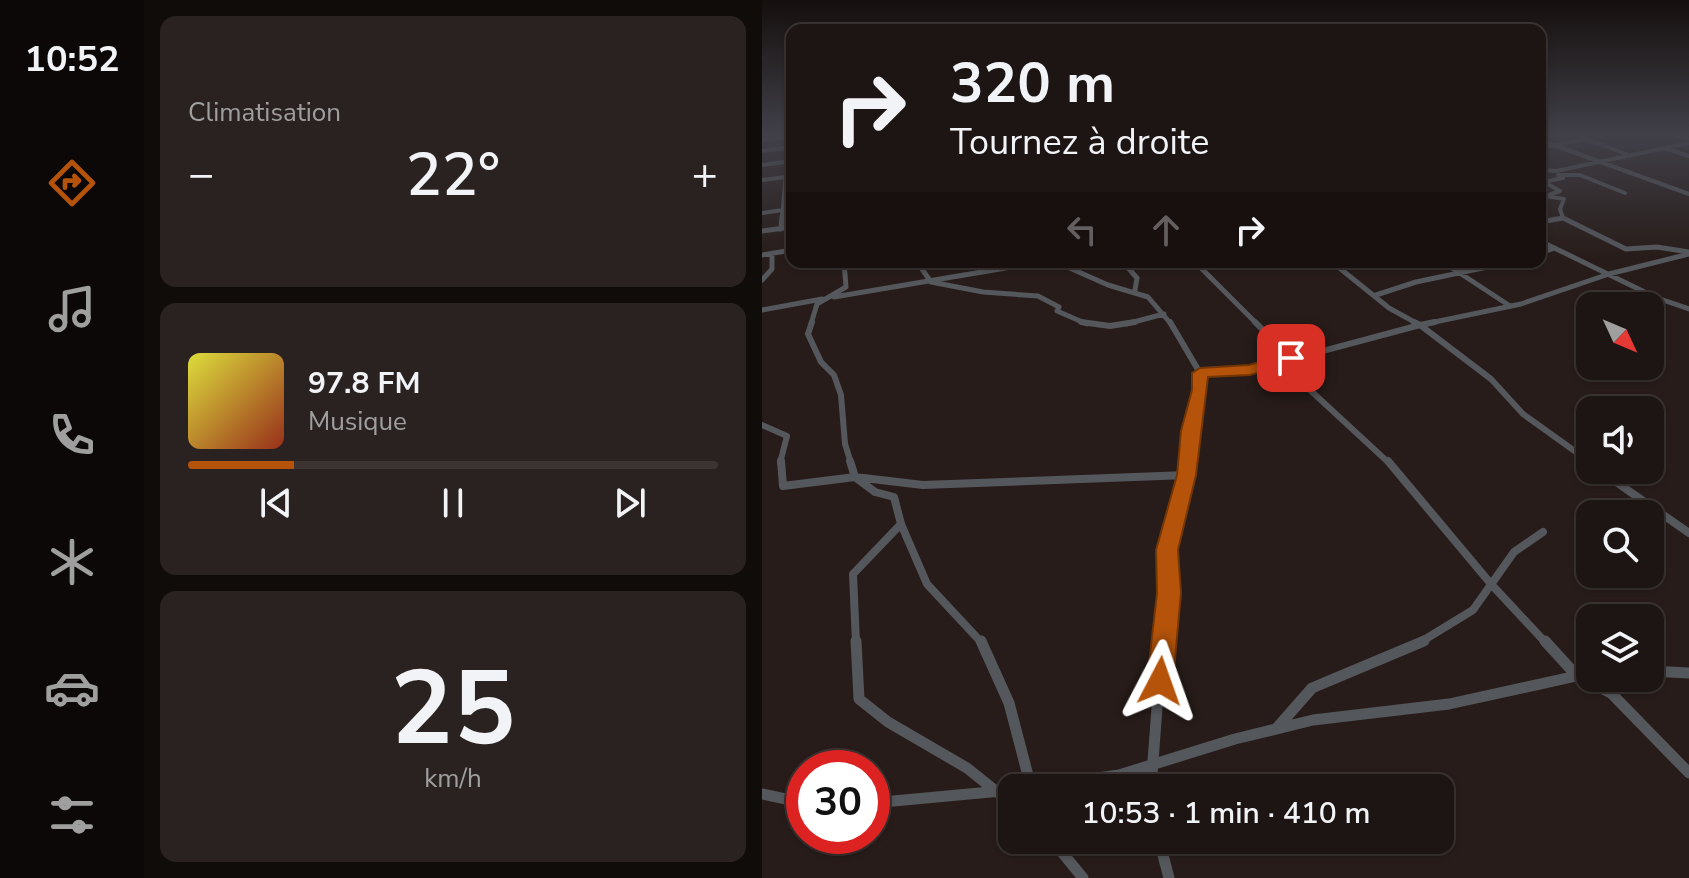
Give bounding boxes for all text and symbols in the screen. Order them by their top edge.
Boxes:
text: 10:52 [24,35,120,84]
text: 320 m [950,45,1115,122]
icon: right [818,56,922,160]
text: Climatisation [188,95,341,130]
text: Tournez à droite [950,118,1209,167]
text: 22° [406,134,500,216]
text: − [188,145,214,205]
text: + [692,145,718,205]
icon: directions [44,155,100,211]
icon: left [1060,208,1104,252]
icon: ahead [1144,208,1188,252]
icon: right [1228,208,1272,252]
icon: music [44,281,100,337]
north arrow [1576,292,1664,380]
map controls [1576,292,1664,692]
pin [1257,324,1325,392]
icon: arrive [1269,336,1313,380]
text: 97.8 FM [308,363,420,404]
button: sound [1576,396,1664,484]
text: Musique [308,404,407,439]
icon: phone [44,407,100,463]
icon: previous [254,481,298,525]
icon: pause [431,481,475,525]
icon: next [608,481,652,525]
button: search [1576,500,1664,588]
icon: climate [44,534,100,590]
button: layers [1576,604,1664,692]
text: 25 [391,638,515,780]
position arrow [1118,639,1202,723]
icon: car [44,660,100,716]
speed limit sign: 30 [786,750,890,854]
text: km/h [424,761,482,796]
icon: filters [44,787,100,843]
text: 10:53 · 1 min · 410 m [1081,793,1371,834]

